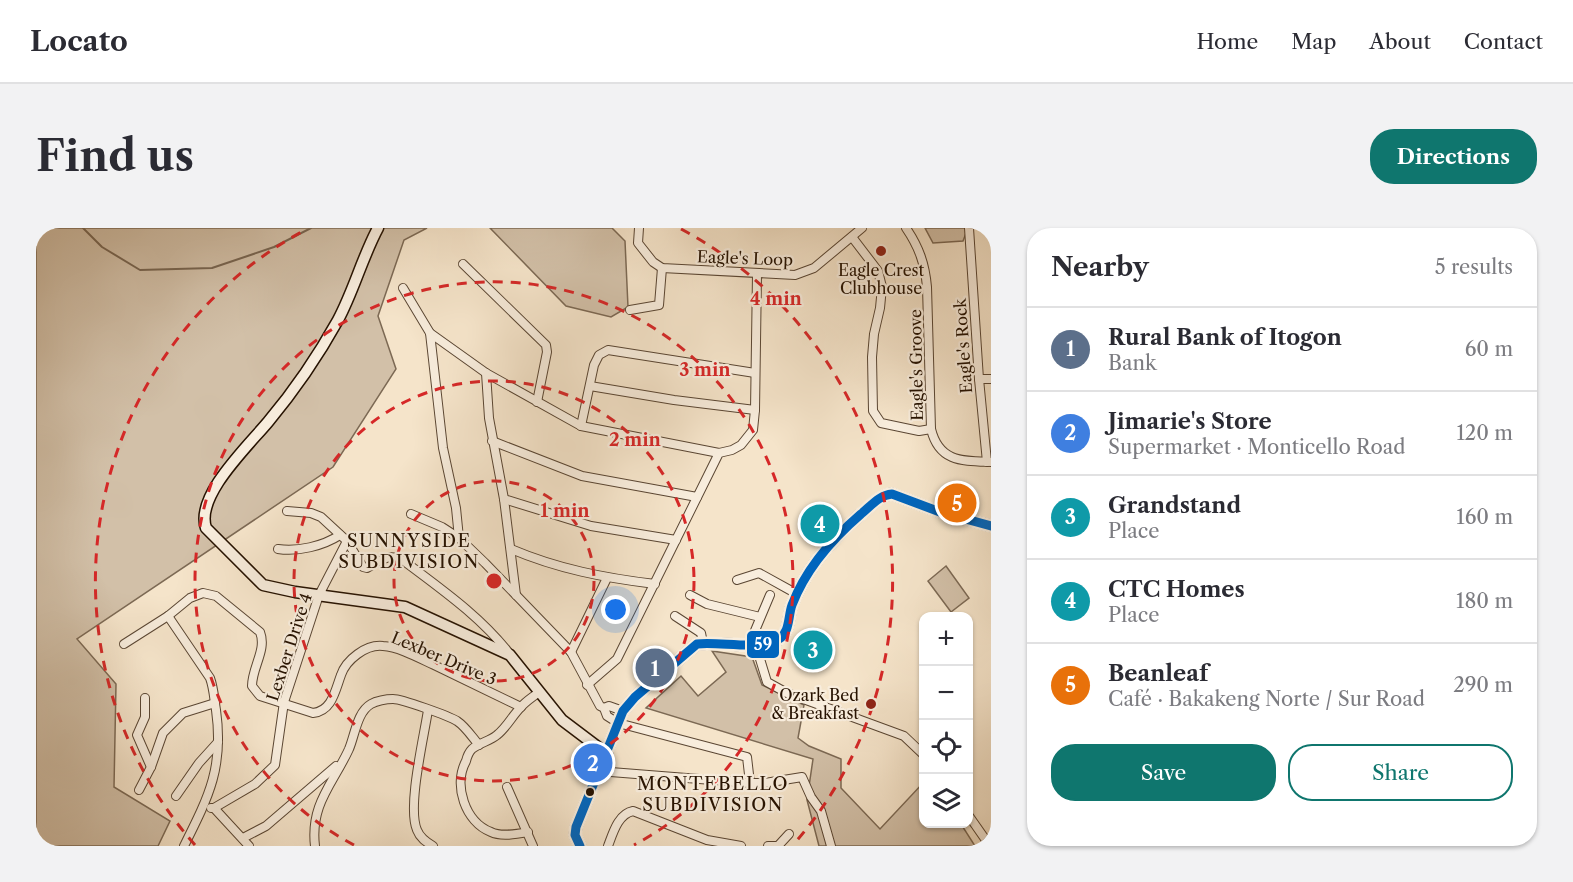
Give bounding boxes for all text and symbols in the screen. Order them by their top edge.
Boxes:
text: Locato [30,24,128,58]
text: Home [1197,29,1258,54]
text: Map [1291,29,1336,54]
text: About [1369,29,1431,54]
text: Contact [1464,29,1543,54]
button: Directions [1370,129,1537,184]
text: Find us [36,130,194,182]
marker: Eagle Crest Clubhouse [874,244,888,258]
street label: Eagle's Loop [697,246,793,270]
text: Nearby [1051,251,1149,283]
text: 5 results [1435,255,1513,279]
place label: Eagle Crest Clubhouse [838,260,924,298]
text: 4 min [750,288,803,310]
street label: Eagle's Rock [950,297,976,394]
street label: Eagle's Groove [905,309,927,421]
text: Rural Bank of Itogon [1108,324,1342,351]
text: 1 [1066,337,1075,361]
text: 60 m [1465,337,1513,361]
text: Bank [1108,351,1157,375]
text: 3 min [679,359,731,381]
text: Jimarie's Store [1108,408,1272,435]
text: 2 [1065,421,1076,445]
text: 120 m [1456,421,1513,445]
text: 2 min [609,429,662,451]
text: Supermarket · Monticello Road [1108,435,1405,459]
pin: 5 [938,480,976,526]
text: Grandstand [1108,492,1241,519]
text: 1 min [540,500,590,522]
pin: 4 [800,502,840,546]
text: 3 [1065,505,1076,529]
text: 160 m [1456,505,1513,529]
text: Place [1108,519,1159,543]
district label: SUNNYSIDE SUBDIVISION [338,530,480,573]
centre of rings [484,571,504,591]
text: CTC Homes [1108,576,1245,603]
text: 4 [1065,589,1076,613]
text: 180 m [1456,589,1513,613]
street label: Lexber Drive 4 [262,590,316,704]
your location [601,595,630,624]
text: Place [1108,603,1159,627]
map controls [919,612,973,828]
button: + [919,612,973,666]
street label: Lexber Drive 3 [389,627,499,689]
pin: 3 [794,628,832,672]
line badge: 59 [746,630,780,659]
text: 59 [754,634,772,654]
pin: 1 [636,646,674,690]
text: Beanleaf [1108,660,1208,687]
button: − [919,666,973,720]
text: 5 [1065,673,1076,697]
text: 290 m [1453,673,1513,697]
place label: Ozark Bed & Breakfast [771,685,859,723]
text: Café · Bakakeng Norte / Sur Road [1108,687,1425,711]
marker: Ozark Bed & Breakfast [864,697,878,711]
button: locate [919,720,973,774]
pin: 2 [574,740,612,786]
button: Save [1051,744,1276,801]
button: Share [1288,744,1513,801]
district label: MONTEBELLO SUBDIVISION [637,773,789,816]
button: layers [919,774,973,828]
unlabelled marker [584,786,596,798]

